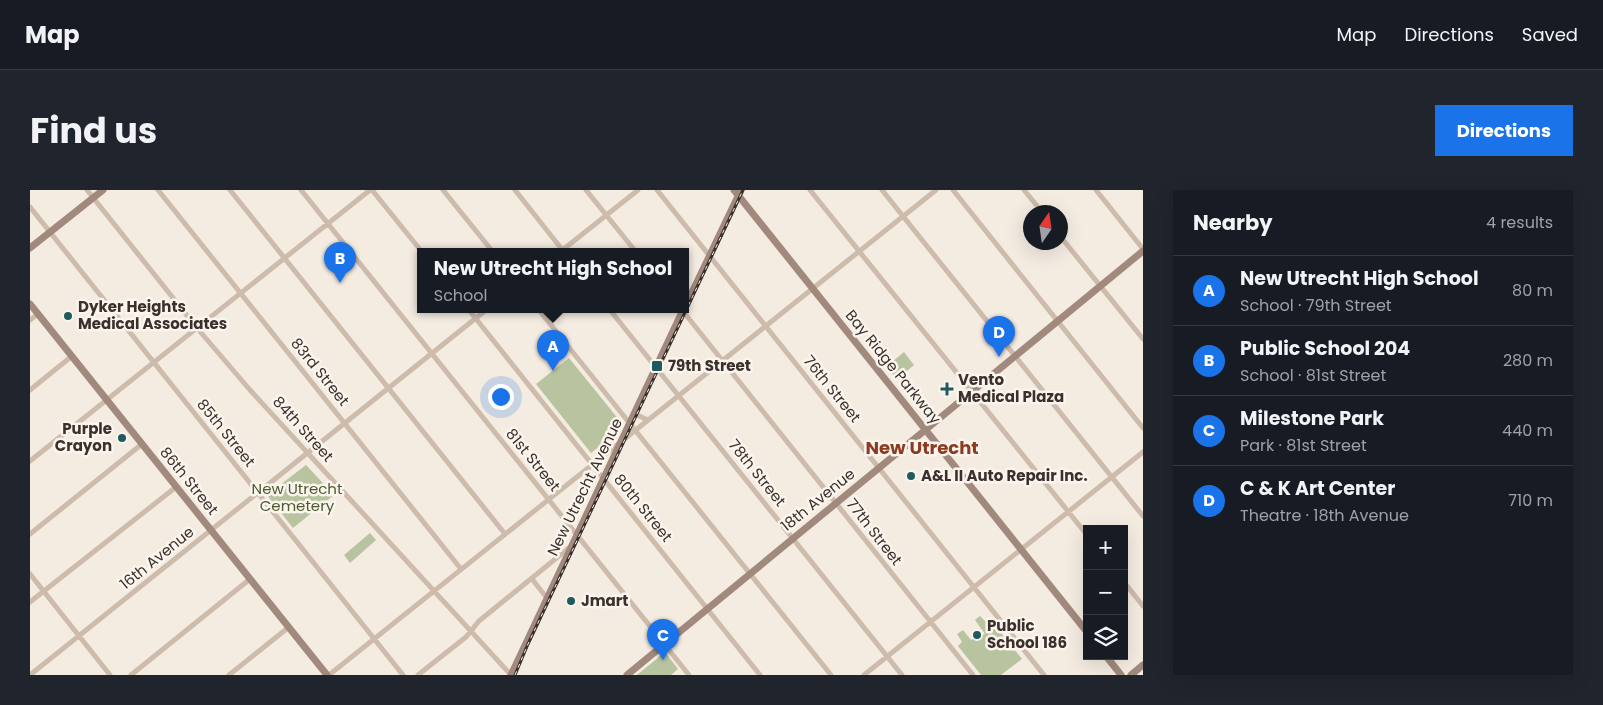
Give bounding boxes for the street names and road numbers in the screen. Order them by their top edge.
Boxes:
street label: Bay Ridge Parkway [841,305,946,429]
street label: 83rd Street [286,333,354,410]
street label: 76th Street [799,351,866,427]
street label: 84th Street [268,391,339,466]
street label: 85th Street [192,394,260,471]
street label: New Utrecht Avenue [542,414,627,559]
street label: 81st Street [501,424,565,496]
street label: 78th Street [724,435,791,511]
street label: 86th Street [155,442,223,519]
street label: 18th Avenue [776,463,859,536]
street label: 80th Street [609,469,677,546]
street label: 77th Street [842,494,907,569]
street label: 16th Avenue [115,521,198,594]

